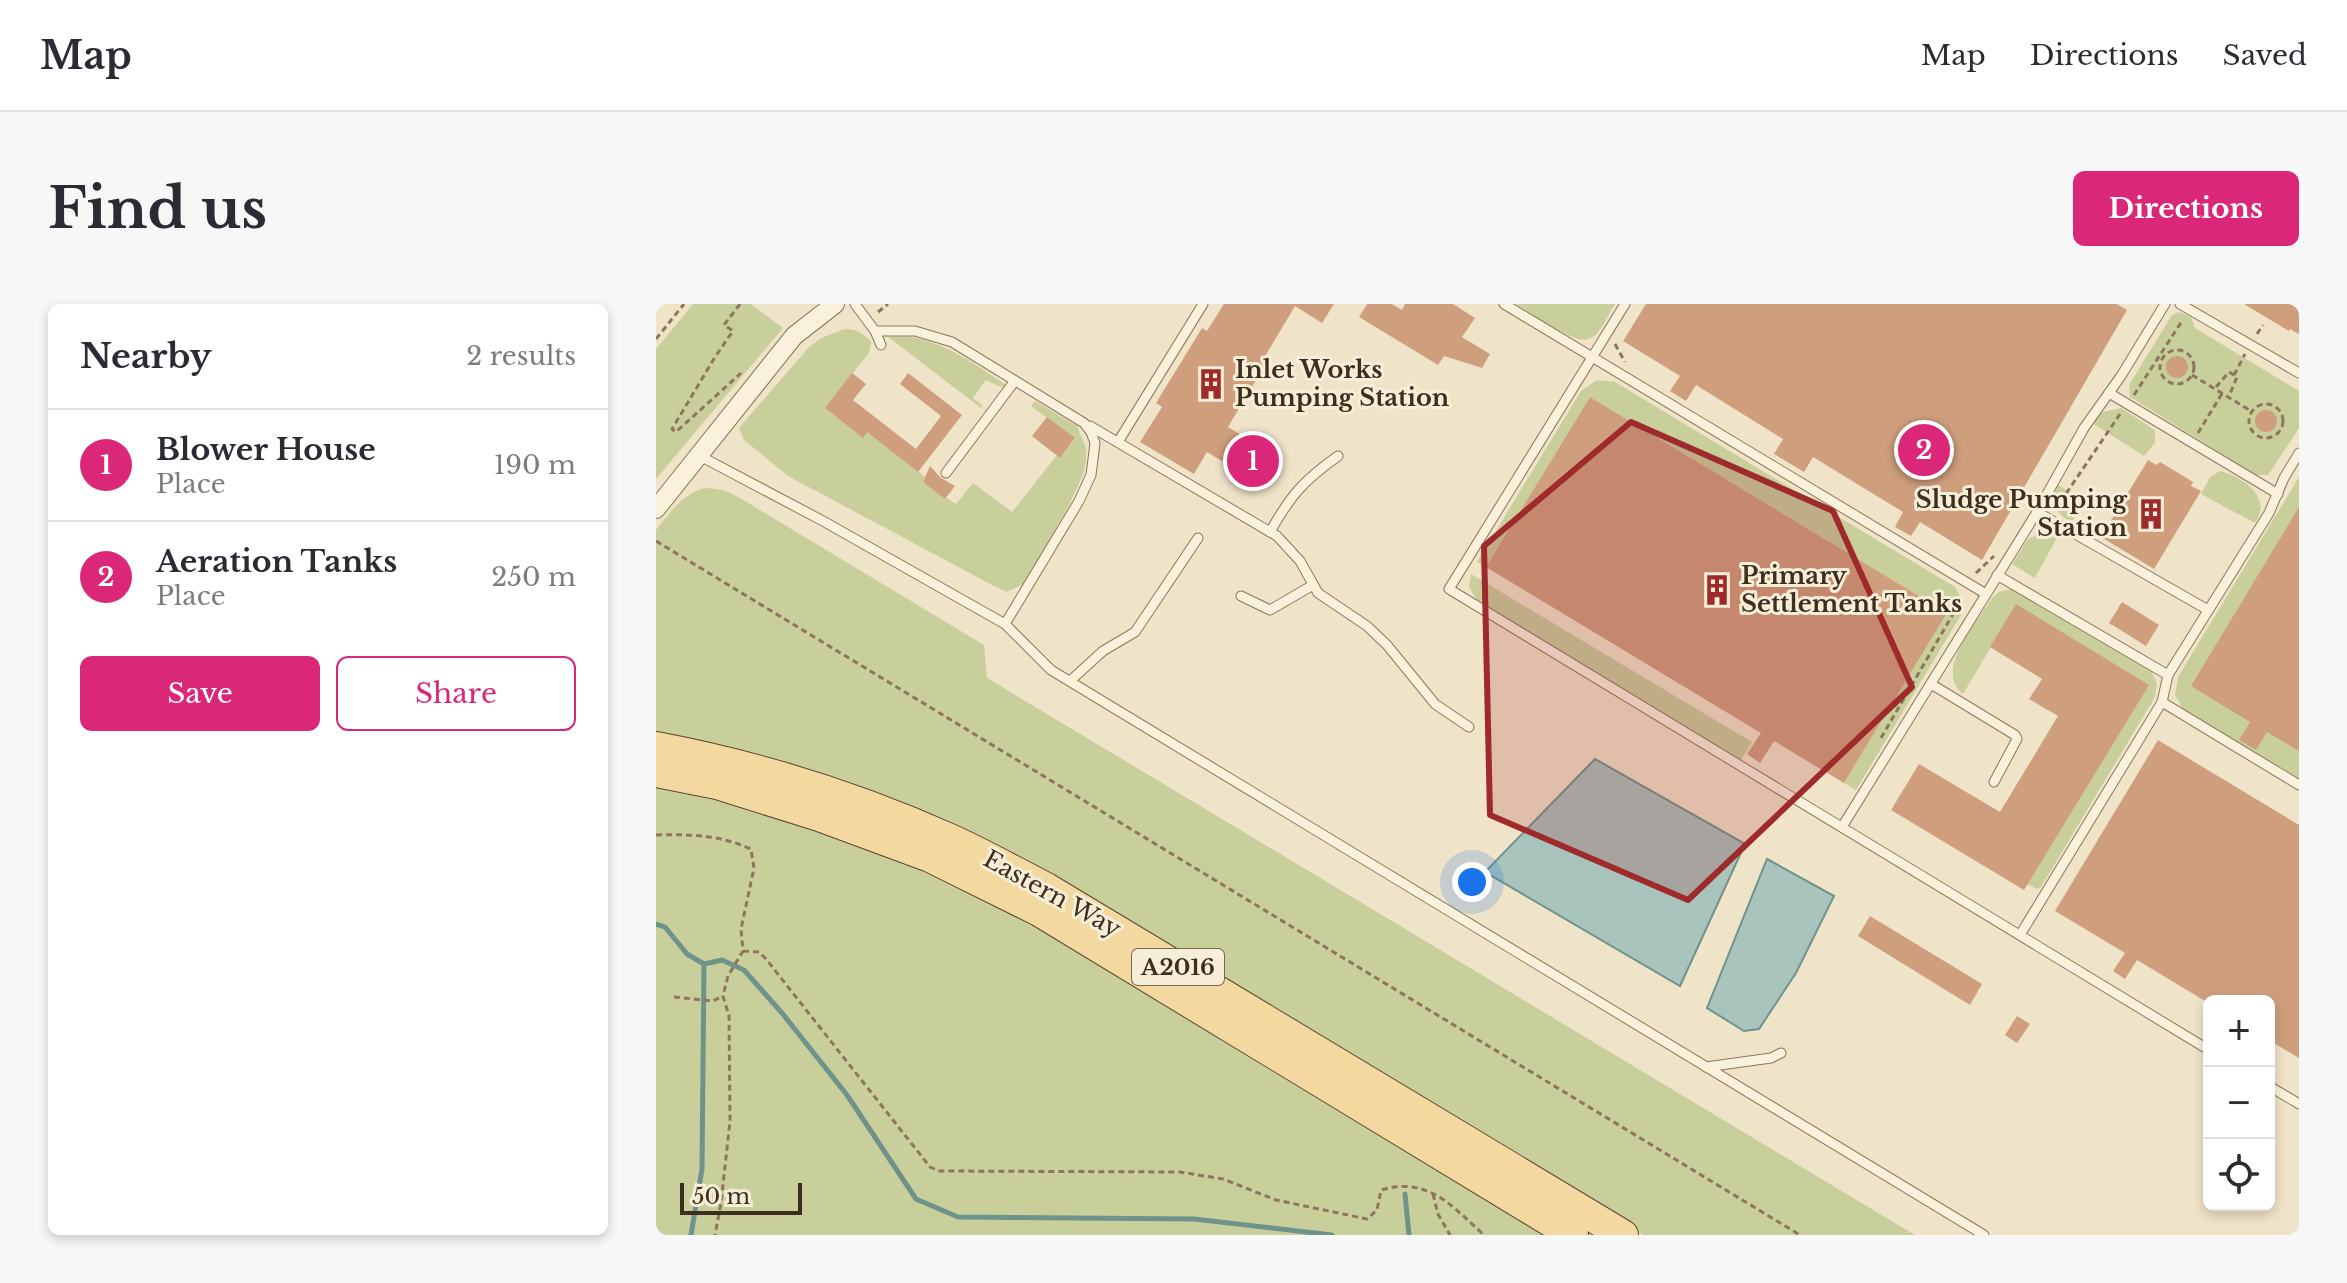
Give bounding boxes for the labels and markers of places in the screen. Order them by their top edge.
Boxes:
place label: Inlet Works Pumping Station [1235,355,1450,412]
building icon: Inlet Works Pumping Station [1194,367,1228,401]
pin: 2 [1898,420,1950,480]
pin: 1 [1227,431,1279,491]
place label: Sludge Pumping Station [1916,485,2128,542]
building icon: Sludge Pumping Station [2134,497,2168,531]
place label: Primary Settlement Tanks [1741,561,1962,618]
building icon: Primary Settlement Tanks [1700,573,1734,607]

